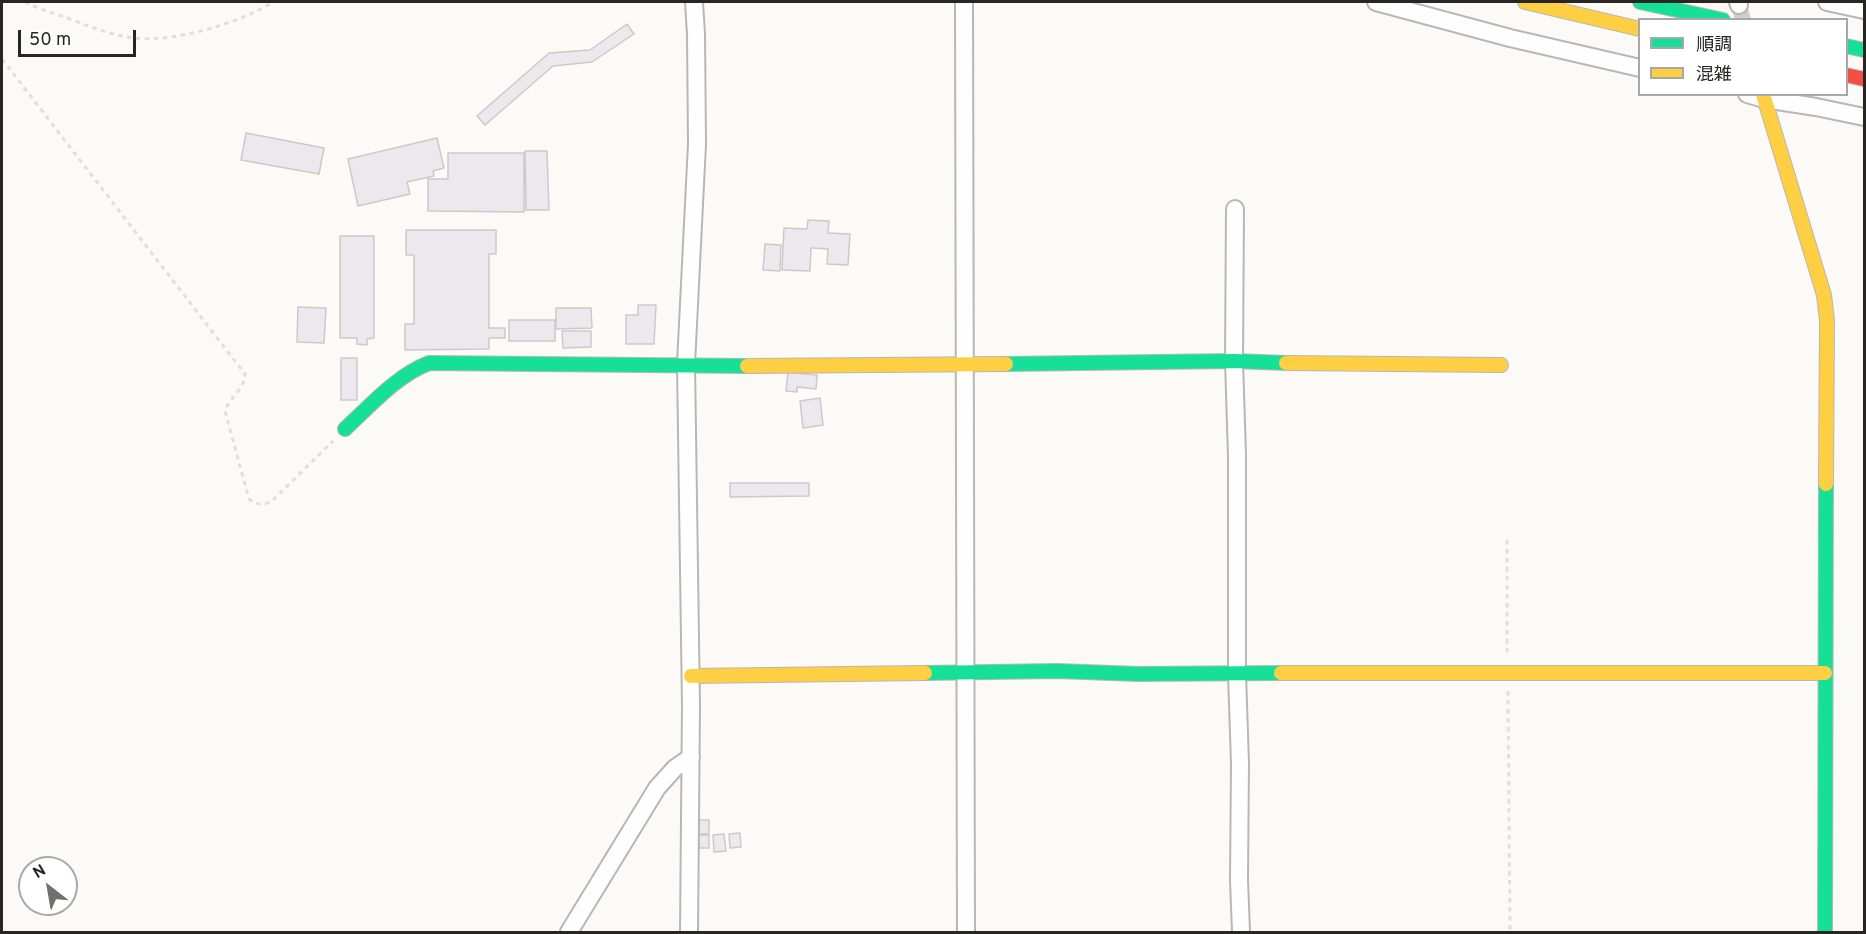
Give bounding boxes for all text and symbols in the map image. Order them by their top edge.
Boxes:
scale bar [21,18,140,56]
legend [1638,18,1848,96]
text: 50 m [29,29,71,52]
text: 順調 [1696,34,1732,57]
text: 混雑 [1696,64,1732,87]
north arrow [18,856,78,916]
text: N [30,861,50,884]

